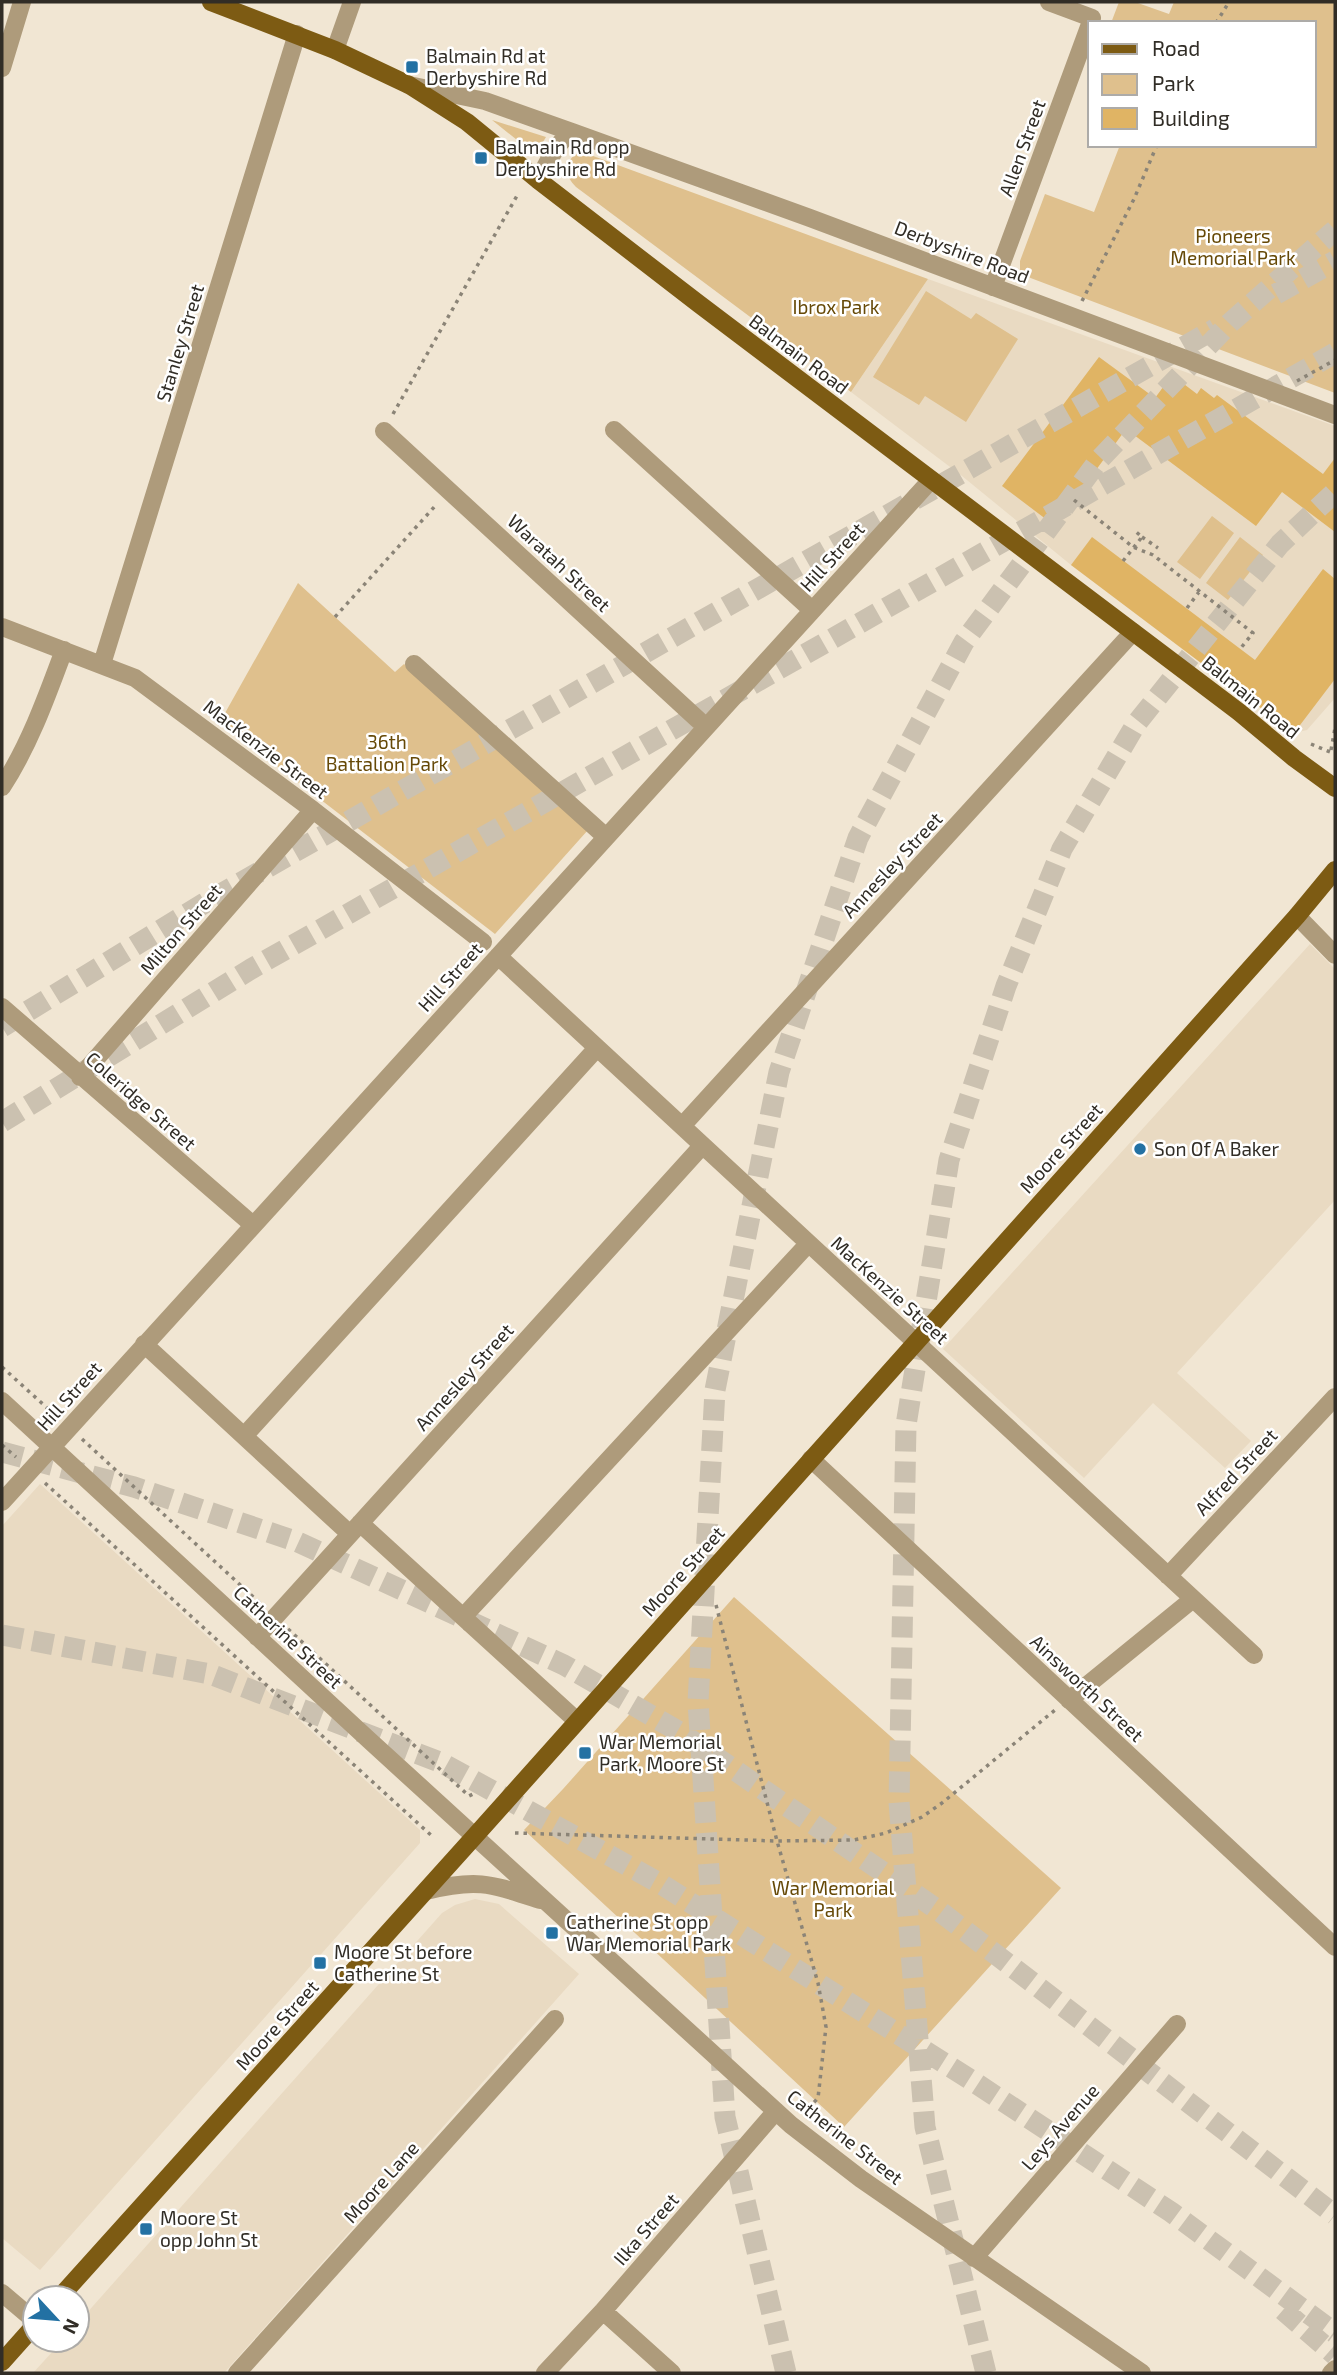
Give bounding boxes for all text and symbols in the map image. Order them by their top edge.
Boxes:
legend [1088,21,1316,147]
text: Road [1152,35,1200,60]
place label: Balmain Rd at Derbyshire Rd [426,44,547,89]
marker: Balmain Rd at Derbyshire Rd [404,59,420,75]
text: Park [1152,70,1195,95]
street label: Allen Street [993,96,1050,199]
text: Building [1152,105,1230,130]
place label: Balmain Rd opp Derbyshire Rd [495,135,630,180]
marker: Balmain Rd opp Derbyshire Rd [473,150,489,166]
street label: Derbyshire Road [892,215,1033,288]
park label: Pioneers Memorial Park [1170,224,1296,269]
street label: Stanley Street [151,281,208,404]
park label: Ibrox Park [793,295,880,318]
street label: Balmain Road [745,309,854,398]
street label: Waratah Street [503,509,615,616]
street label: Hill Street [795,517,869,596]
street label: Balmain Road [1198,650,1305,743]
street label: MacKenzie Street [199,694,333,803]
park label: 36th Battalion Park [326,730,449,775]
street label: Annesley Street [837,807,946,922]
street label: Milton Street [135,878,226,979]
street label: Hill Street [413,937,487,1016]
street label: Coleridge Street [82,1047,201,1155]
street label: Moore Street [1014,1098,1107,1197]
place label: Son Of A Baker [1154,1137,1279,1160]
marker: Son Of A Baker [1132,1141,1148,1157]
street label: MacKenzie Street [827,1231,954,1348]
street label: Annesley Street [410,1318,518,1435]
street label: Hill Street [32,1356,106,1435]
street label: Alfred Street [1190,1424,1282,1520]
street label: Moore Street [636,1521,729,1620]
street label: Catherine Street [229,1580,348,1693]
street label: Ainsworth Street [1026,1629,1149,1746]
place label: War Memorial Park, Moore St [599,1730,724,1775]
marker: War Memorial Park, Moore St [577,1745,593,1761]
park label: War Memorial Park [772,1876,895,1921]
place label: Catherine St opp War Memorial Park [566,1910,731,1955]
marker: Catherine St opp War Memorial Park [544,1925,560,1941]
place label: Moore St before Catherine St [334,1940,473,1985]
marker: Moore St before Catherine St [312,1955,328,1971]
street label: Moore Street [230,1975,323,2074]
street label: Leys Avenue [1016,2079,1103,2175]
street label: Catherine Street [783,2084,908,2189]
street label: Moore Lane [338,2136,423,2227]
street label: Ilka Street [608,2188,683,2269]
place label: Moore St opp John St [160,2206,258,2251]
marker: Moore St opp John St [138,2221,154,2237]
north arrow [21,2284,91,2354]
text: N [58,2315,85,2338]

